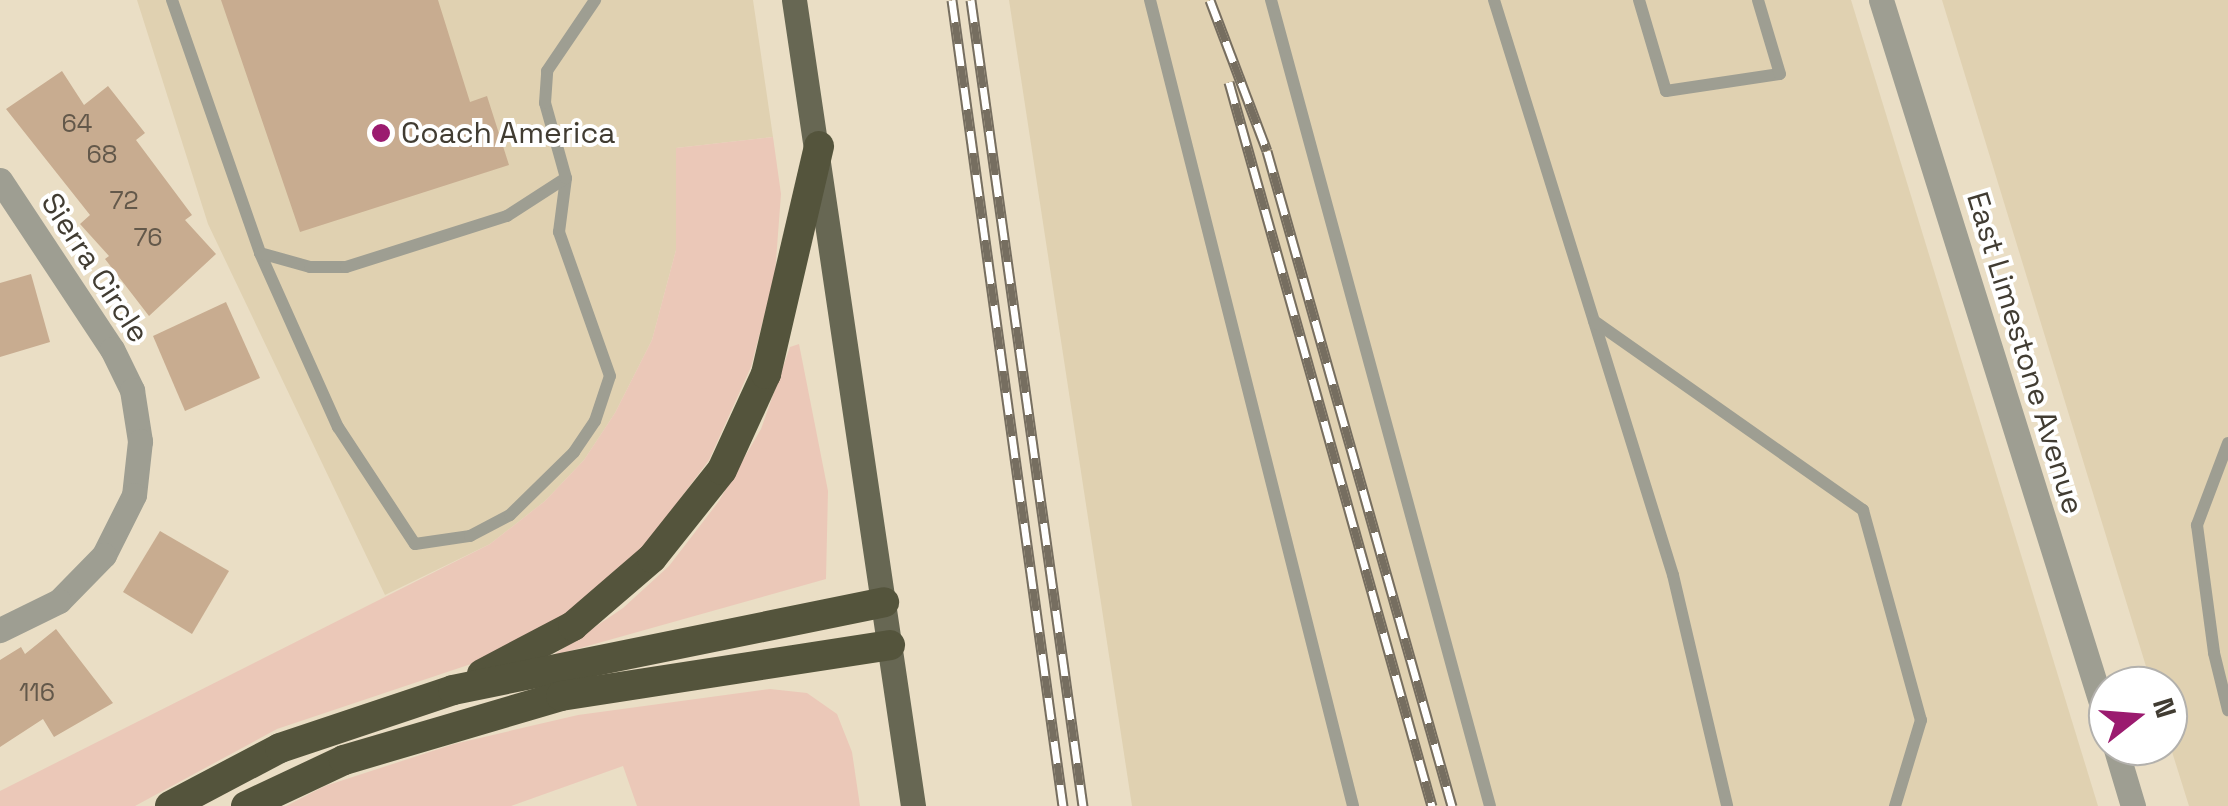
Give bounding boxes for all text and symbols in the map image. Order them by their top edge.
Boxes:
house number: 64 [62,108,92,138]
place label: Coach America [401,115,616,151]
marker: Coach America [370,122,392,144]
house number: 68 [87,139,117,169]
house number: 72 [110,185,138,215]
street label: Sierra Circle [33,186,157,350]
street label: East Limestone Avenue [1959,187,2091,519]
house number: 76 [133,222,163,252]
north arrow [2088,666,2188,766]
house number: 116 [19,677,55,707]
text: N [2145,694,2185,722]

